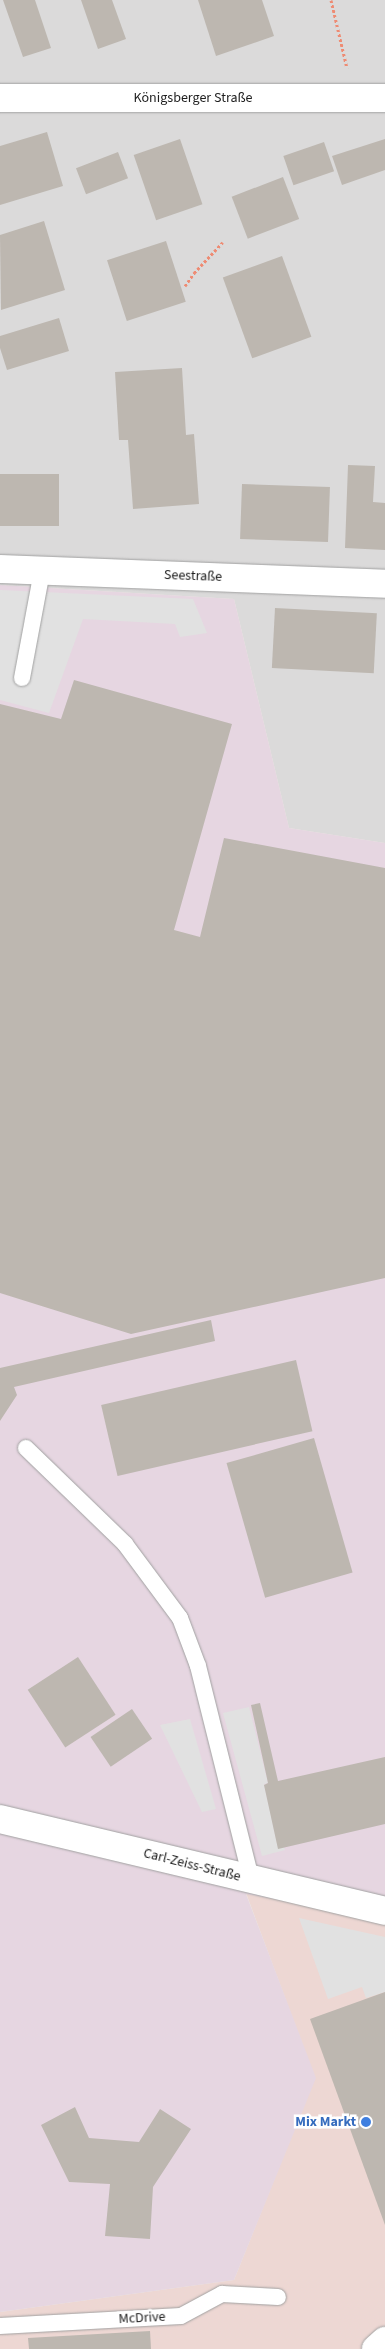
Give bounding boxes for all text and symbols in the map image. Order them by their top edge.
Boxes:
street label: Königsberger Straße [134,90,252,106]
street label: Seestraße [164,567,222,585]
street label: Carl-Zeiss-Straße [142,1845,242,1885]
place label: Mix Markt [295,2114,356,2130]
marker: Mix Markt [360,2116,372,2128]
street label: McDrive [118,2308,166,2328]

